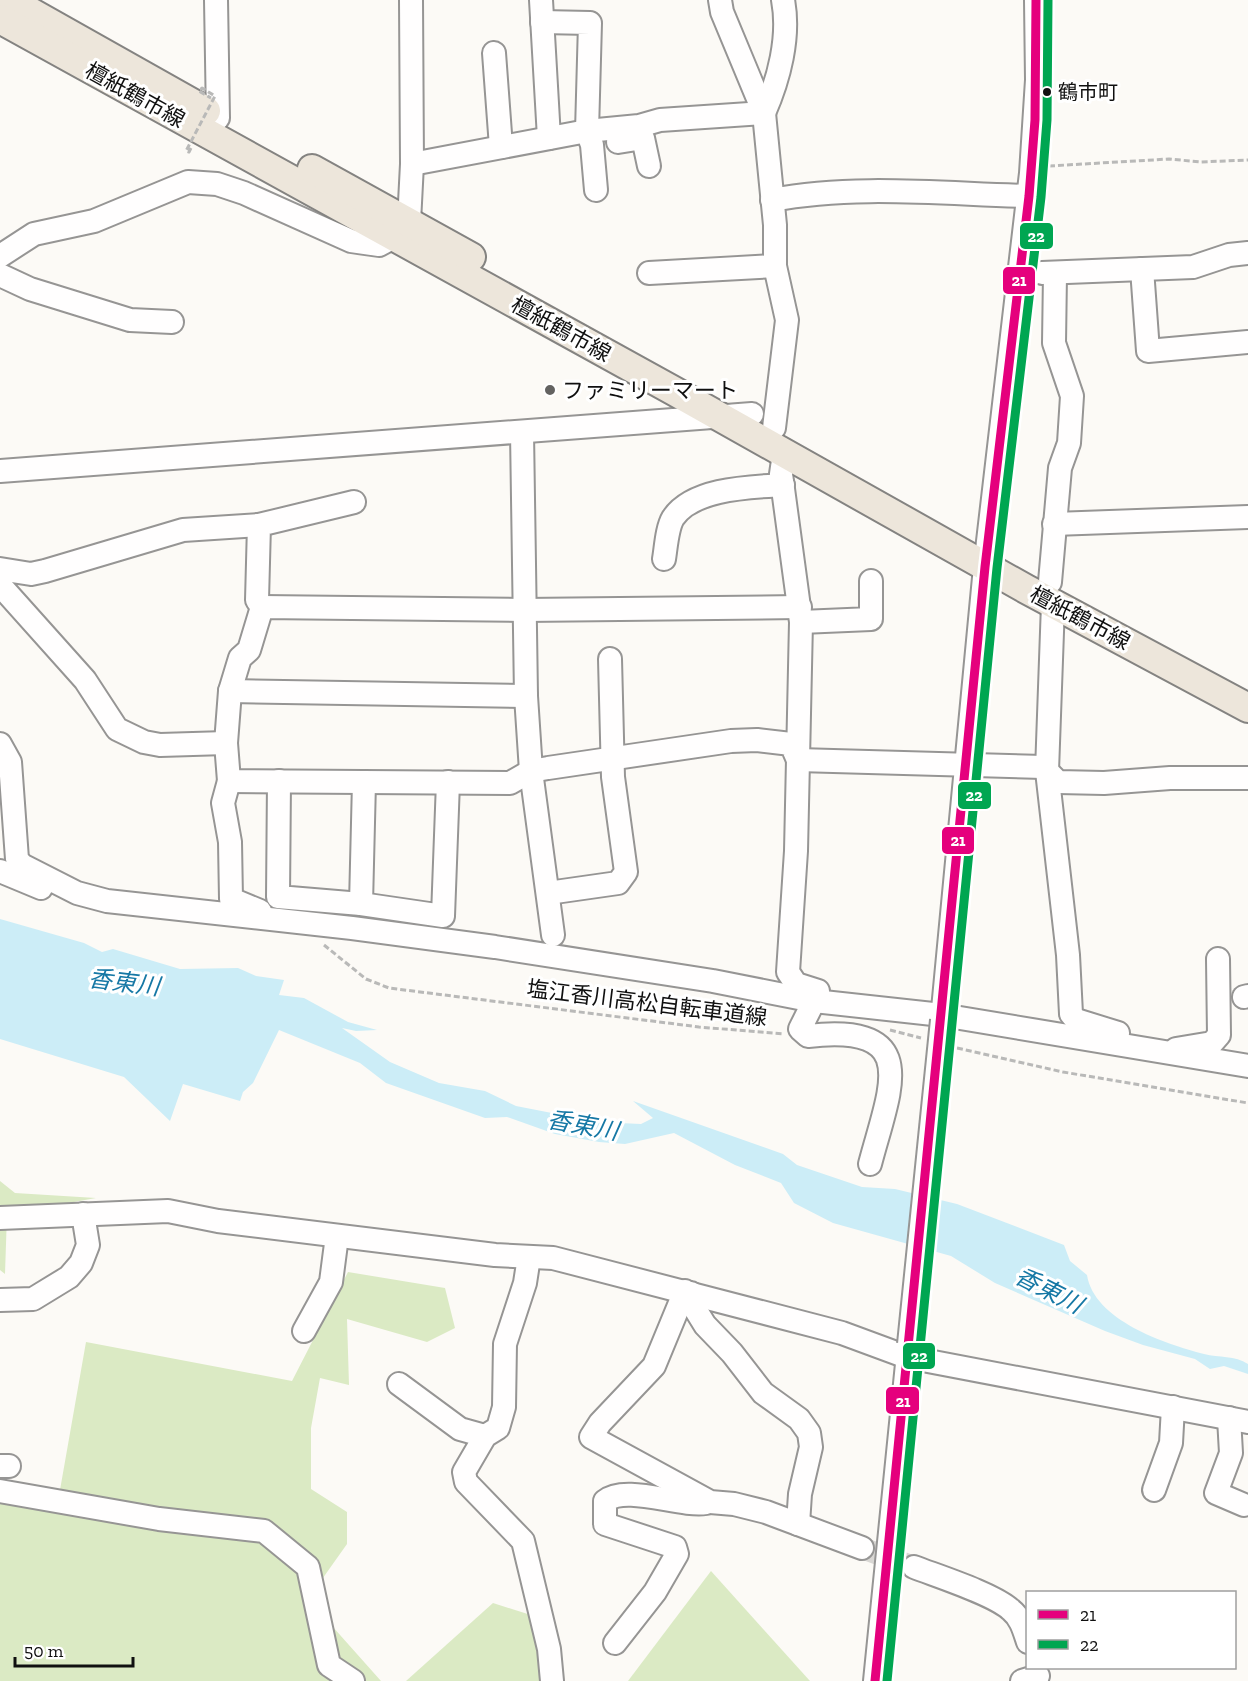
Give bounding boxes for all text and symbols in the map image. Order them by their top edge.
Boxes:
street label: 檀紙鶴市線 [80,57,190,133]
place label: 鶴市町 [1058,80,1118,104]
marker: 鶴市町 [1041,86,1053,98]
line badge: 22 [1019,222,1054,250]
text: 22 [1027,227,1045,246]
line badge: 21 [1002,266,1036,295]
text: 21 [1011,271,1027,290]
street label: 檀紙鶴市線 [506,291,616,367]
place label: ファミリーマート [562,377,738,404]
marker: ファミリーマート [543,383,557,397]
street label: 檀紙鶴市線 [1025,580,1135,656]
line badge: 22 [957,781,992,810]
text: 22 [965,786,983,805]
line badge: 21 [941,826,975,855]
text: 21 [950,831,966,850]
water label: 香東川 [87,963,164,1001]
street label: 塩江香川高松自転車道線 [525,975,769,1031]
water label: 香東川 [545,1104,624,1146]
water label: 香東川 [1010,1261,1090,1321]
line badge: 22 [902,1342,936,1370]
text: 22 [910,1347,928,1366]
line badge: 21 [885,1386,920,1415]
text: 21 [895,1392,911,1411]
legend [1026,1591,1236,1669]
text: 21 [1080,1604,1096,1626]
scale bar [15,1630,134,1668]
text: 22 [1080,1634,1099,1656]
text: 50 m [24,1640,64,1662]

